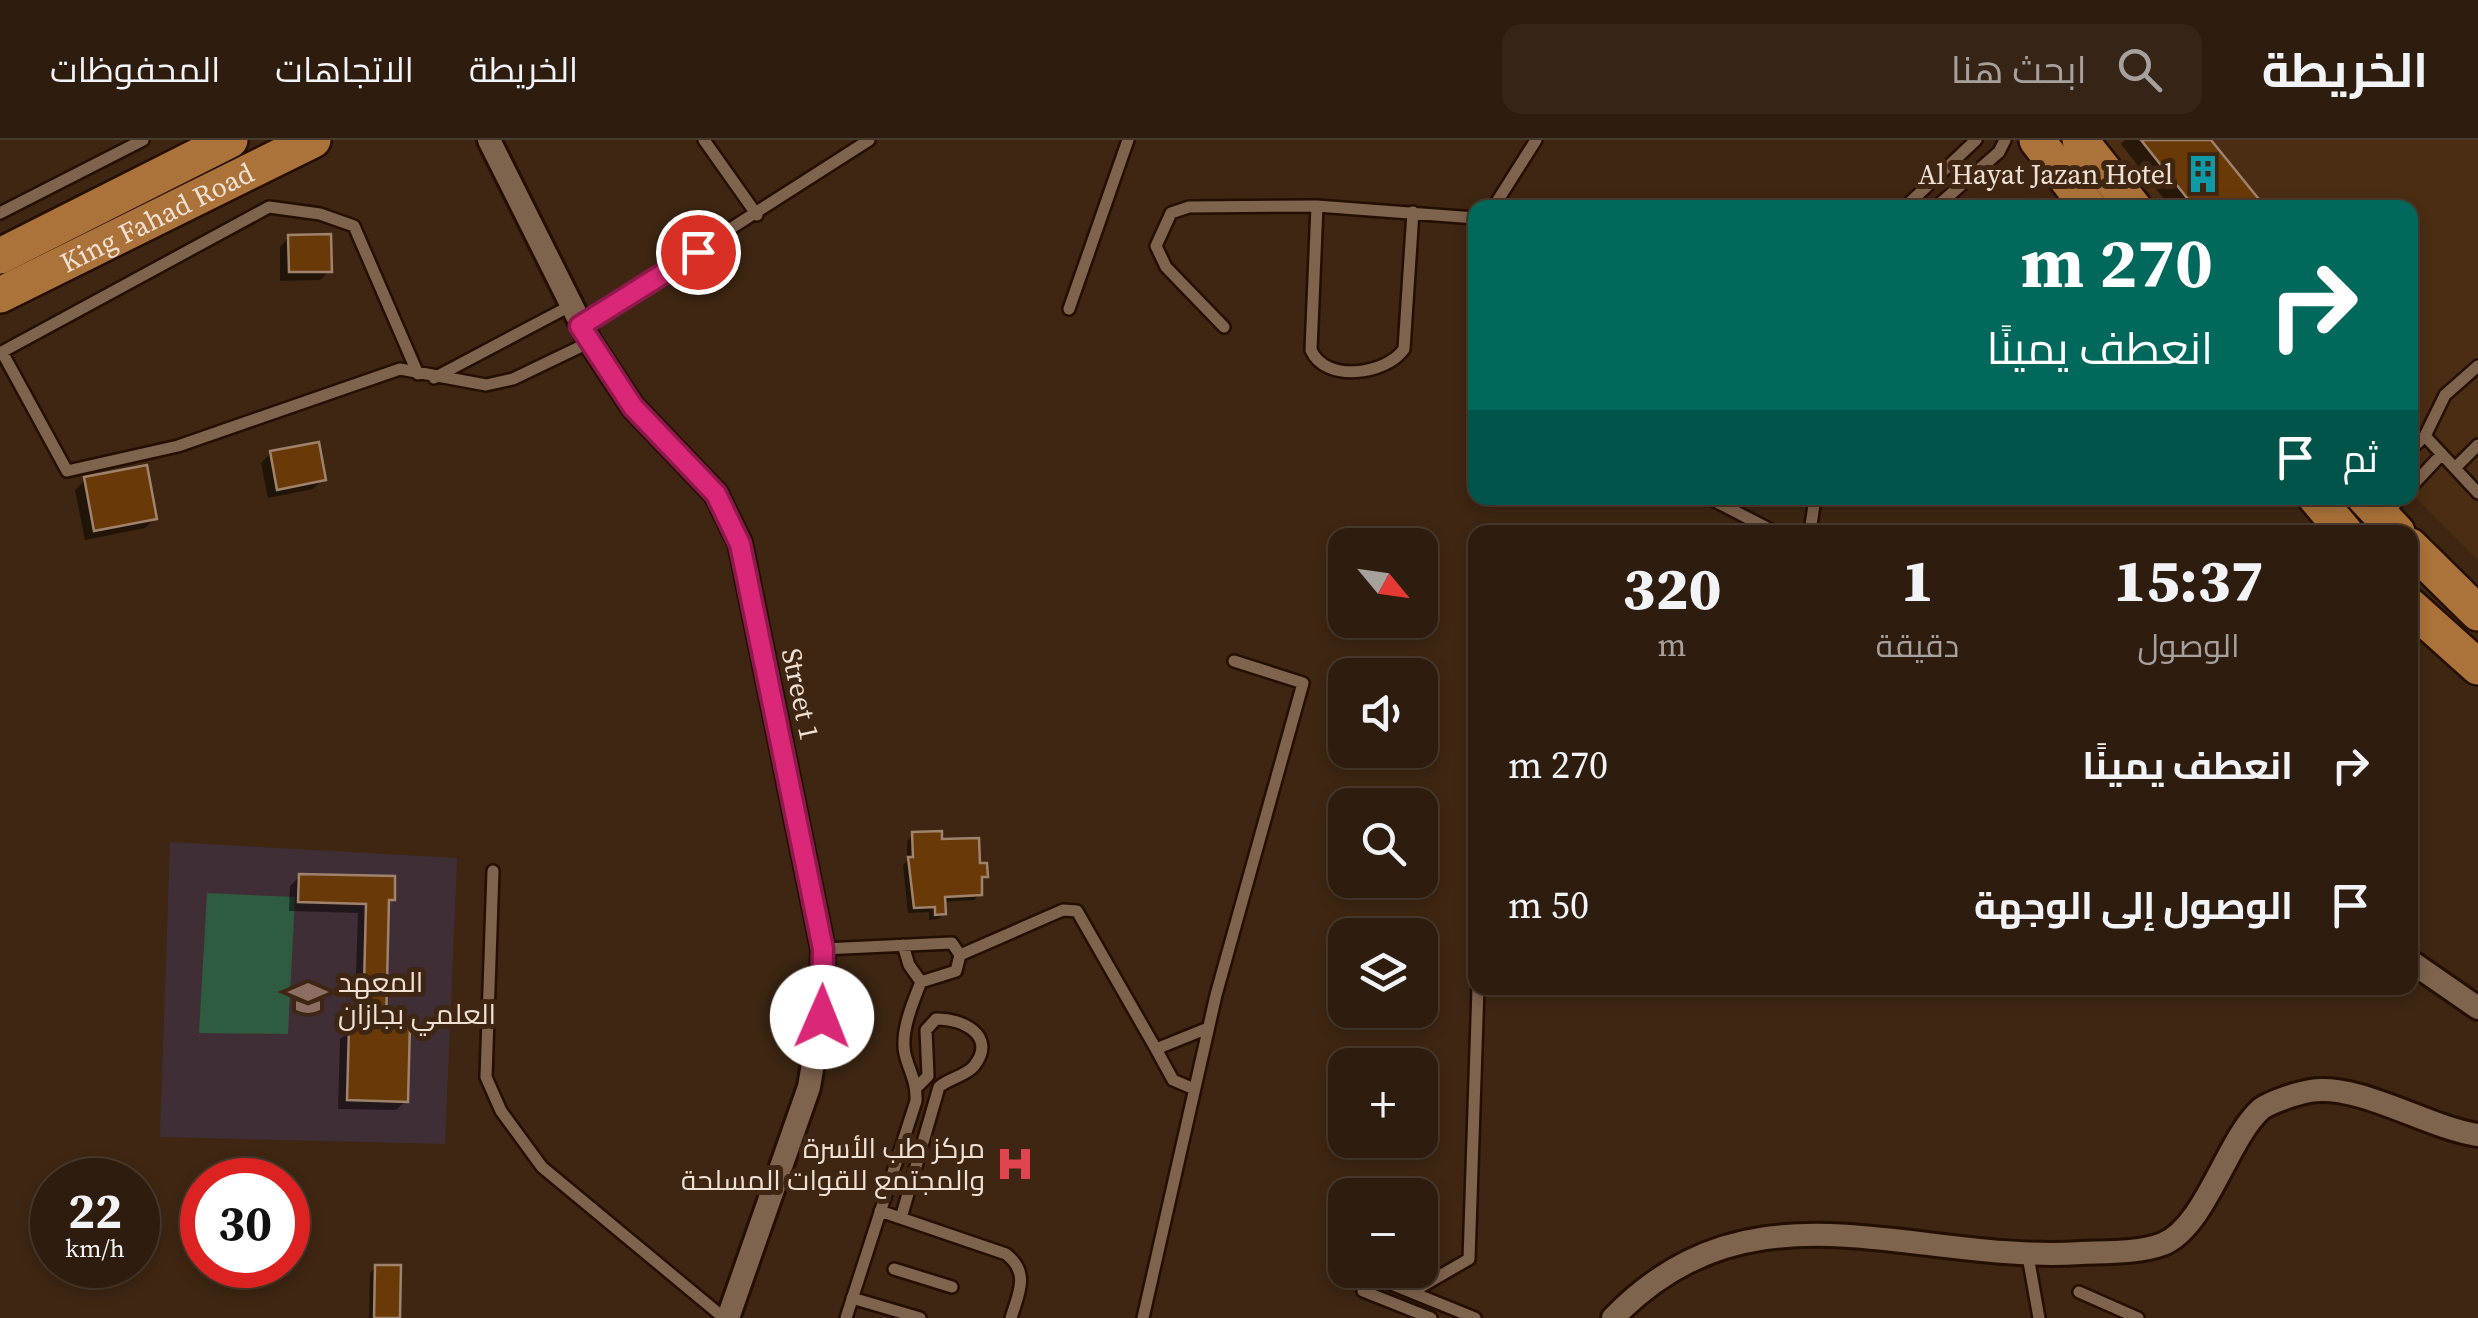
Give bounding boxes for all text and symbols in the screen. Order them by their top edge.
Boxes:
search box [1502,24,2202,114]
text: الخريطة [2262,37,2428,103]
icon: search [2112,42,2167,97]
text: ابحث هنا [1951,44,2087,96]
text: المحفوظات [50,46,220,94]
text: الاتجاهات [275,46,414,94]
text: الخريطة [469,46,578,94]
street label: King Fahad Road [54,153,260,281]
building icon: Al Hayat Jazan Hotel [2182,153,2224,195]
place label: Al Hayat Jazan Hotel [1918,155,2173,193]
pin [656,210,741,295]
text: 270 m [2021,214,2213,310]
icon: arrive [671,225,726,280]
icon: right [2248,240,2378,370]
text: انعطف يمينًا [1986,317,2213,379]
icon: arrive [2268,430,2323,485]
text: ثم [2343,433,2378,485]
north arrow [1328,528,1438,638]
map controls [1328,528,1438,1288]
text: 1 [1901,539,1934,621]
text: 15:37 [2113,539,2264,621]
text: 320 [1622,547,1722,629]
text: m [1658,623,1686,667]
text: دقيقة [1876,624,1959,668]
text: الوصول [2138,624,2240,668]
street label: Street 1 [773,645,829,743]
button: sound [1328,658,1438,768]
icon: right [2323,738,2378,793]
text: 270 m [1508,739,1608,791]
text: انعطف يمينًا [2082,740,2293,792]
button: search [1328,788,1438,898]
icon: arrive [2323,878,2378,933]
text: 50 m [1508,879,1589,931]
text: الوصول إلى الوجهة [1974,880,2293,932]
button: layers [1328,918,1438,1028]
place label: المعهد العلمي بجازان [338,963,496,1036]
position arrow [770,965,874,1069]
school or university icon: المعهد العلمي بجازان [287,977,329,1019]
button: + [1328,1048,1438,1158]
place label: مركز طب الأسرة والمجتمع للقوات المسلحة [681,1129,985,1199]
hospital icon: مركز طب الأسرة والمجتمع للقوات المسلحة [994,1143,1036,1185]
speed limit sign: 30 [180,1158,310,1288]
text: 22 [68,1176,122,1245]
button: − [1328,1178,1438,1288]
text: km/h [65,1231,125,1265]

